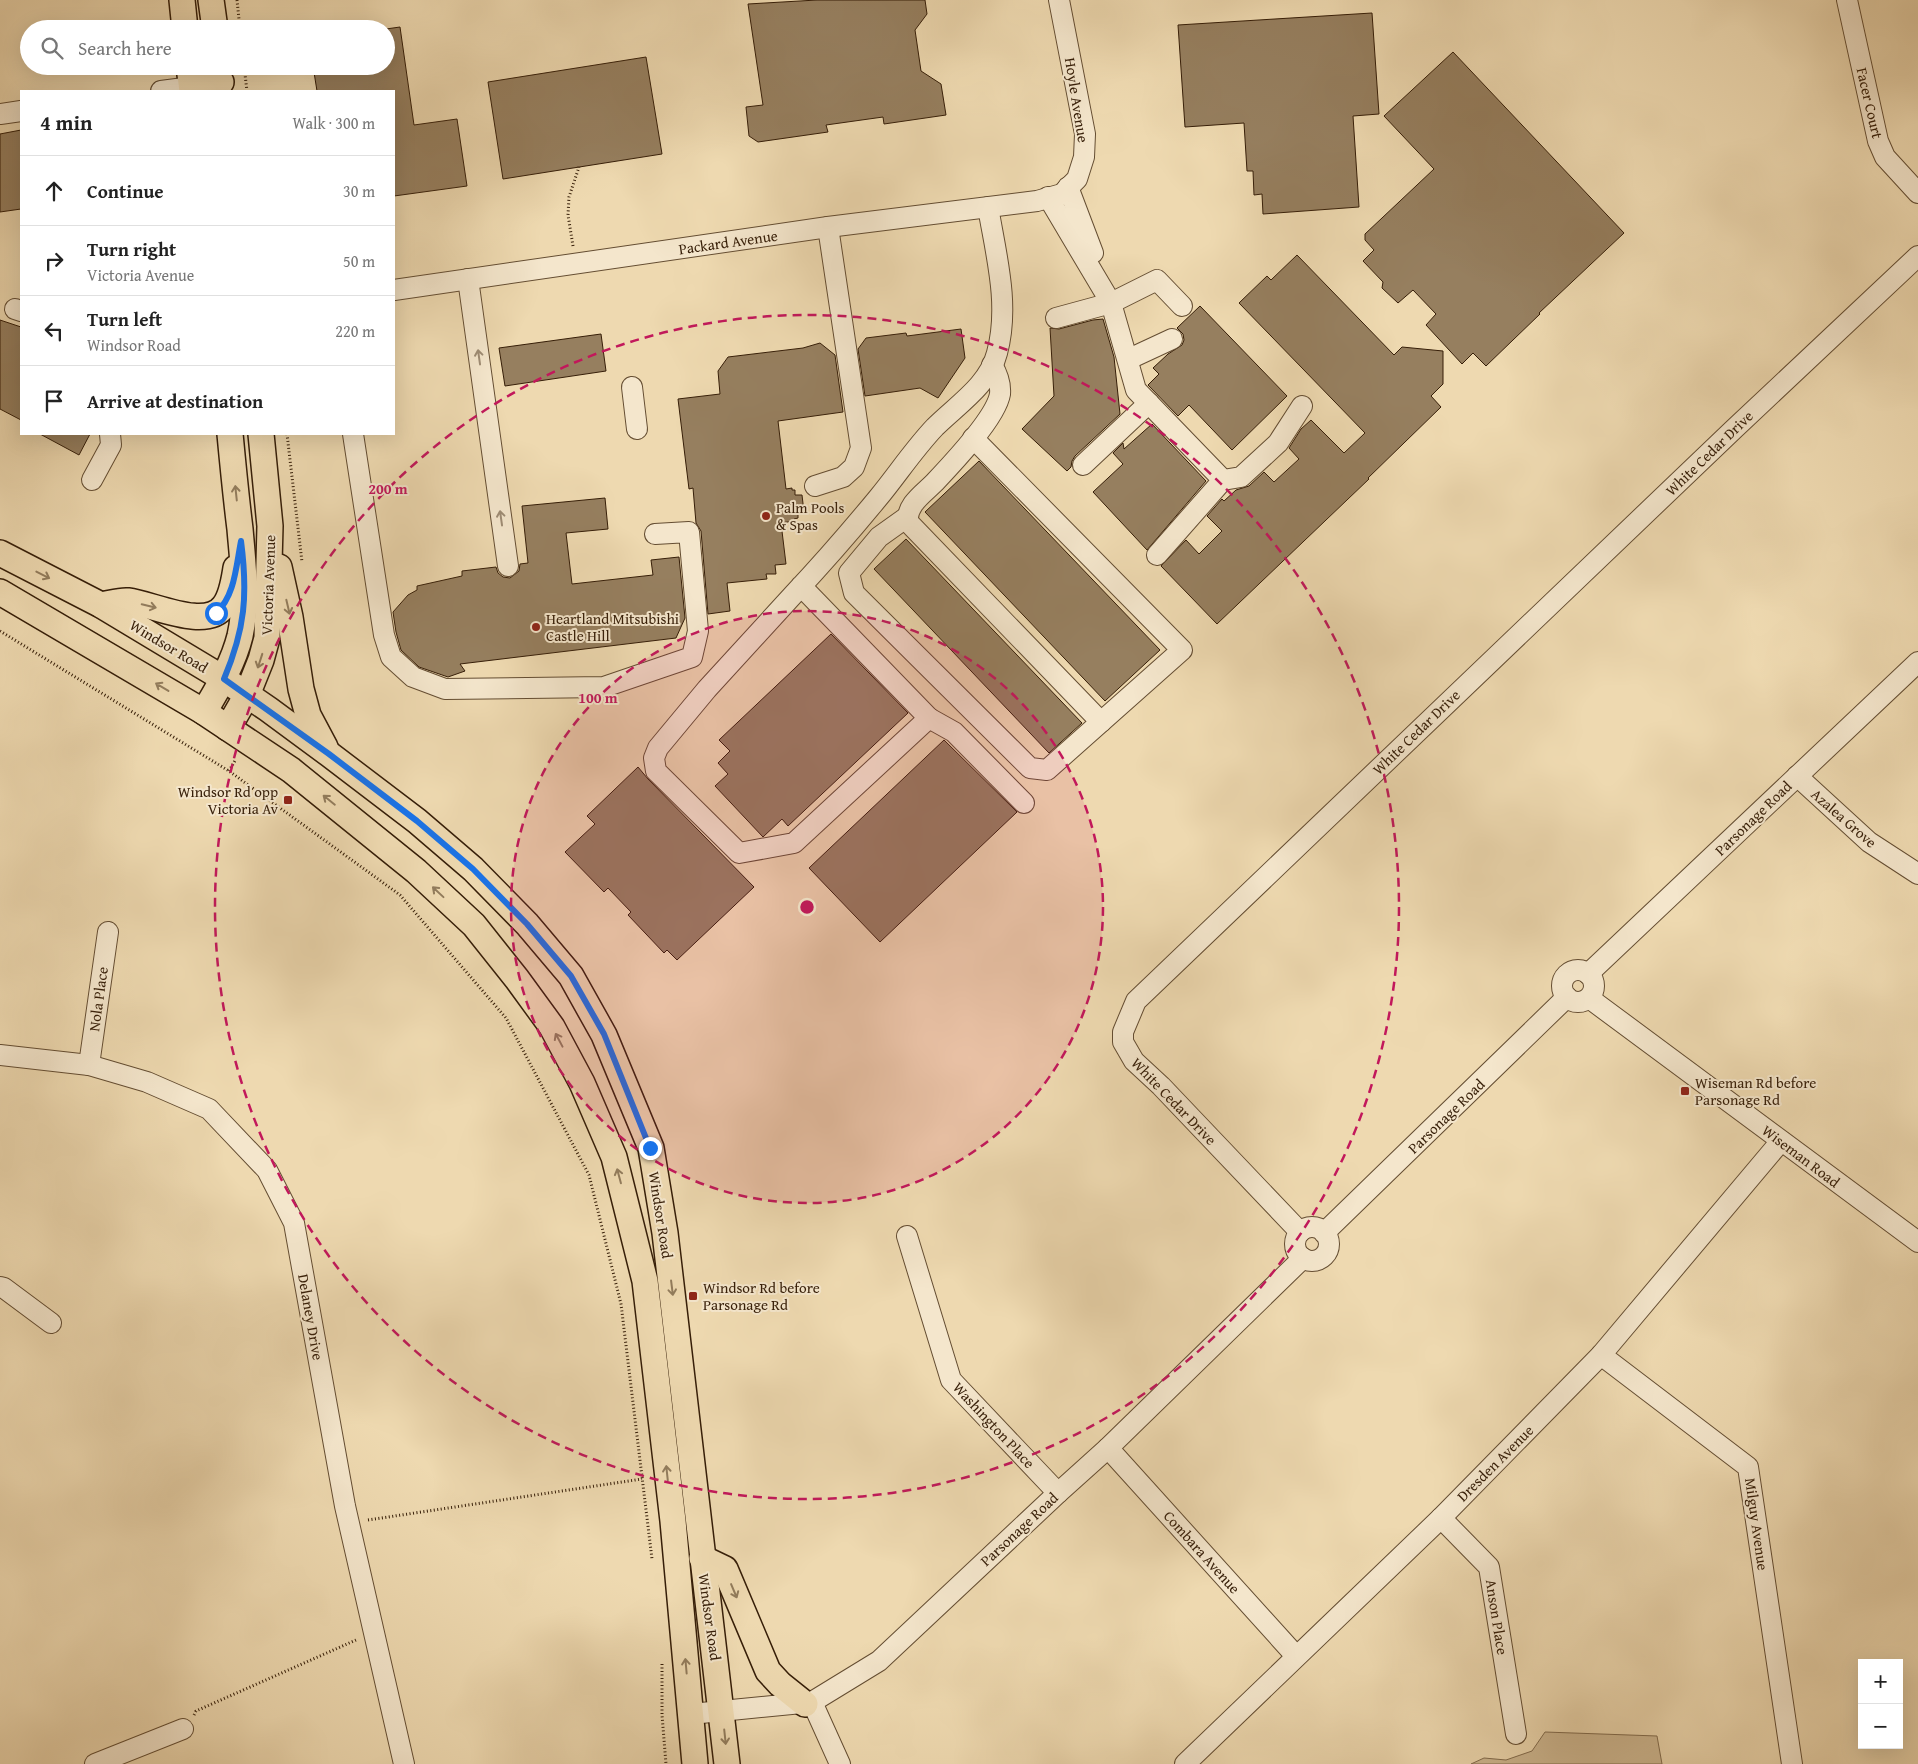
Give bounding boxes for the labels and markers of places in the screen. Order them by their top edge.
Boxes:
place label: Palm Pools & Spas [776,497,845,535]
marker: Palm Pools & Spas [760,510,772,522]
place label: Heartland Mitsubishi Castle Hill [546,608,679,646]
marker: Heartland Mitsubishi Castle Hill [530,621,542,633]
place label: Windsor Rd opp Victoria Av [178,781,279,819]
marker: Windsor Rd opp Victoria Av [282,794,294,806]
centre of rings [798,898,816,916]
place label: Wiseman Rd before Parsonage Rd [1695,1072,1816,1110]
marker: Wiseman Rd before Parsonage Rd [1679,1085,1691,1097]
place label: Windsor Rd before Parsonage Rd [703,1277,820,1315]
marker: Windsor Rd before Parsonage Rd [687,1290,699,1302]

